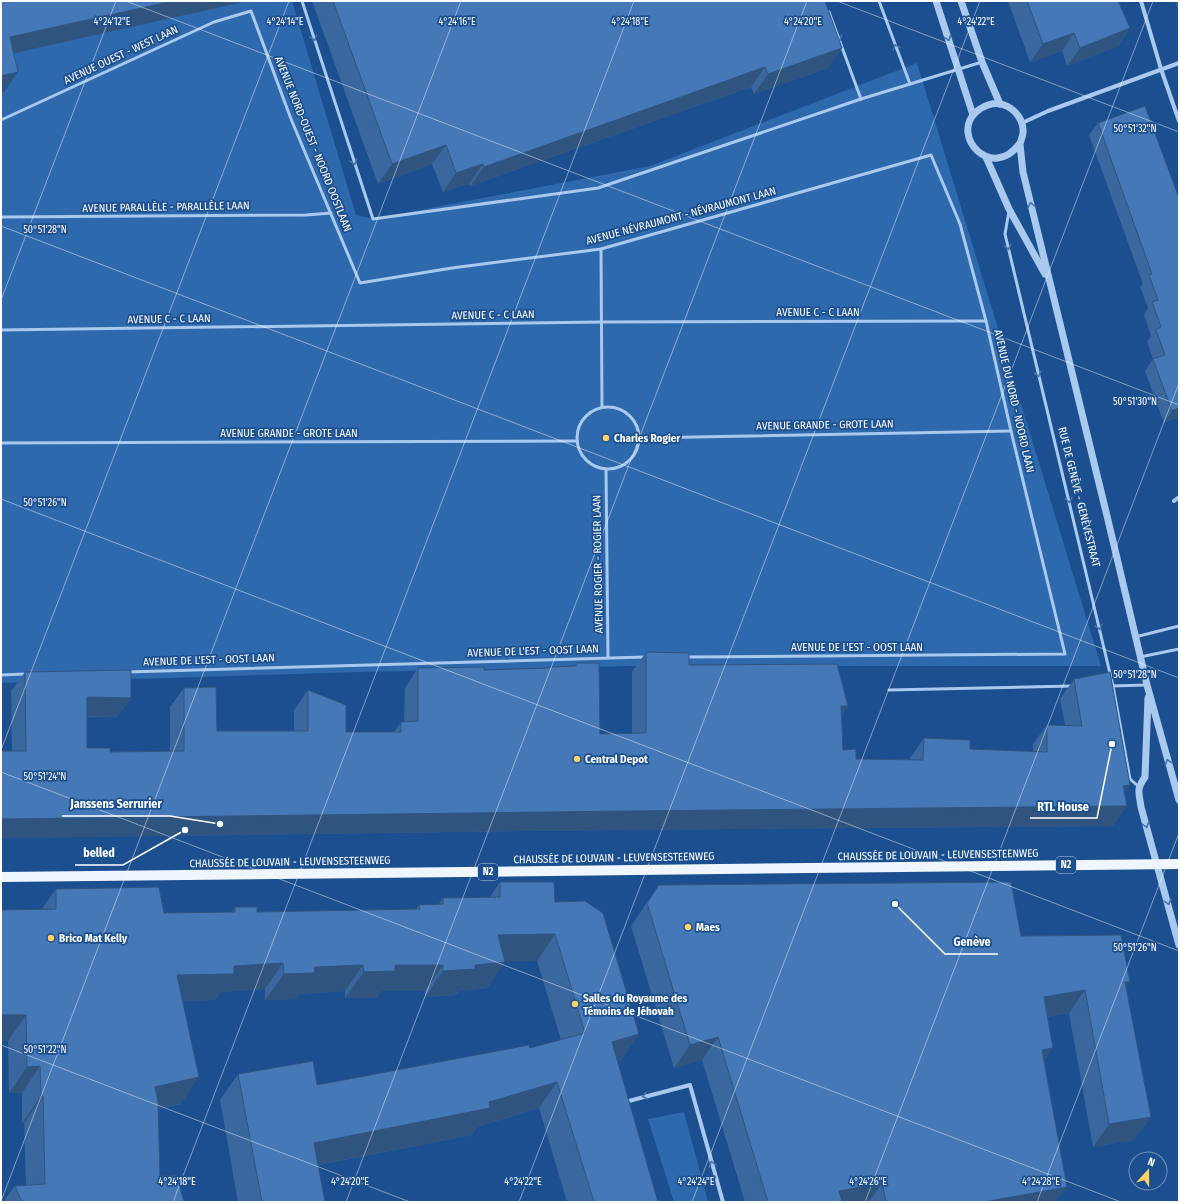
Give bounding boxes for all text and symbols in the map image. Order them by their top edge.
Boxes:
text: 4°24'12"E [94,16,131,28]
text: 4°24'14"E [267,16,304,28]
text: 4°24'16"E [438,16,476,28]
text: 4°24'18"E [611,16,649,28]
text: 4°24'20"E [784,16,822,28]
text: 4°24'22"E [957,16,995,28]
street label: AVENUE OUEST - WEST LAAN [62,23,180,87]
one-way arrow [309,34,318,41]
one-way arrow [834,34,842,41]
one-way arrow [943,34,952,41]
one-way arrow [893,44,901,51]
street label: AVENUE NORD-OUEST - NOORD OOSTLAAN [272,54,354,234]
text: 50°51'32"N [1113,123,1157,135]
one-way arrow [350,158,358,165]
street label: AVENUE NÉVRAUMONT - NÉVRAUMONT LAAN [584,183,777,248]
street label: AVENUE PARALLÈLE - PARALLÈLE LAAN [82,198,250,215]
one-way arrow [1027,201,1036,208]
text: 50°51'28"N [23,224,67,236]
one-way arrow [1003,244,1011,251]
street label: AVENUE C - C LAAN [776,306,860,319]
street label: AVENUE C - C LAAN [451,308,535,322]
street label: AVENUE C - C LAAN [127,312,211,326]
street label: AVENUE DU NORD - NOORD LAAN [991,328,1037,474]
one-way arrow [1033,370,1042,377]
text: 50°51'30"N [1113,396,1157,408]
street label: AVENUE GRANDE - GROTE LAAN [756,417,894,433]
street label: RUE DE GENÈVE - GENÈVESTRAAT [1055,425,1104,569]
street label: AVENUE GRANDE - GROTE LAAN [220,427,358,440]
place label: Charles Rogier [614,432,681,445]
marker: Charles Rogier [601,433,611,443]
street label: AVENUE ROGIER - ROGIER LAAN [590,495,606,633]
text: 50°51'26"N [23,497,67,509]
one-way arrow [1064,497,1072,503]
one-way arrow [1094,623,1103,630]
street label: AVENUE DE L'EST - OOST LAAN [791,641,923,654]
street label: AVENUE DE L'EST - OOST LAAN [467,642,599,660]
street label: AVENUE DE L'EST - OOST LAAN [143,651,275,669]
text: 50°51'28"N [1113,669,1157,681]
place label: Central Depot [585,753,648,766]
marker: Central Depot [572,754,582,764]
one-way arrow [1165,759,1173,766]
text: 50°51'24"N [24,771,66,783]
callout: Janssens Serrurier [62,792,170,816]
callout: RTL House [1030,794,1097,818]
text: Janssens Serrurier [69,797,162,811]
text: RTL House [1037,800,1089,814]
one-way arrow [1141,821,1150,828]
callout: belled [75,841,123,865]
text: belled [83,846,115,860]
street label: CHAUSSÉE DE LOUVAIN - LEUVENSESTEENWEG [837,846,1039,863]
street label: CHAUSSÉE DE LOUVAIN - LEUVENSESTEENWEG [513,849,715,866]
street label: CHAUSSÉE DE LOUVAIN - LEUVENSESTEENWEG [189,853,391,870]
road number: N2 [1056,857,1076,873]
road number: N2 [478,864,498,880]
one-way arrow [1163,898,1172,905]
place label: Maes [696,921,720,934]
marker: Maes [683,922,693,932]
callout: Genève [945,930,998,954]
place label: Brico Mat Kelly [59,932,128,945]
marker: Brico Mat Kelly [46,933,56,943]
text: Genève [953,935,991,949]
text: 50°51'26"N [1113,942,1157,954]
place label: Salles du Royaume des Témoins de Jéhovah [583,992,688,1018]
marker: Salles du Royaume des Témoins de Jéhovah [570,999,580,1009]
text: 50°51'22"N [23,1044,67,1056]
one-way arrow [641,1092,648,1100]
north arrow [1128,1151,1168,1191]
text: N [1146,1155,1157,1169]
one-way arrow [709,1161,717,1168]
text: 4°24'18"E [158,1176,196,1188]
text: 4°24'20"E [331,1176,369,1188]
text: 4°24'22"E [504,1176,542,1188]
text: 4°24'24"E [677,1176,715,1188]
text: 4°24'26"E [849,1176,887,1188]
text: 4°24'28"E [1022,1176,1060,1188]

